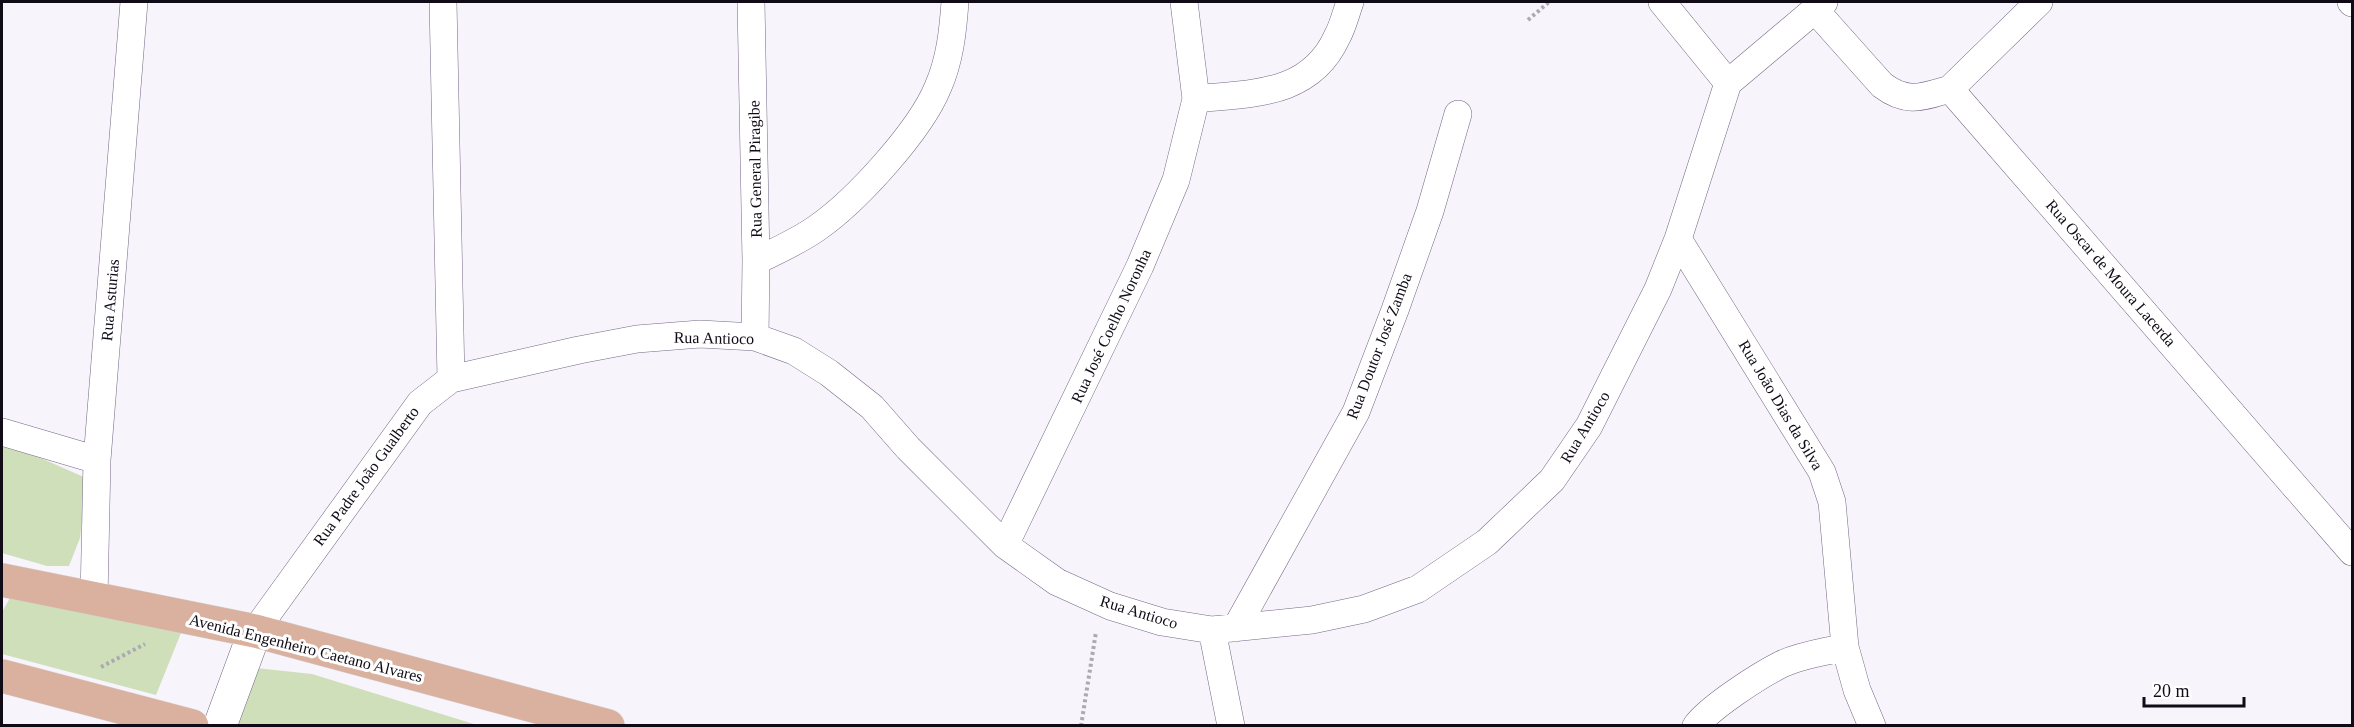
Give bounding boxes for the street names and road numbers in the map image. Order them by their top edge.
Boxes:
street label: Rua General Piragibe [745,100,766,238]
street label: Rua Oscar de Moura Lacerda [2043,196,2179,350]
street label: Rua José Coelho Noronha [1068,246,1154,406]
street label: Rua Asturias [98,258,122,342]
street label: Rua Doutor José Zamba [1343,271,1415,421]
street label: Rua Antioco [674,329,754,347]
street label: Rua João Dias da Silva [1735,337,1827,473]
street label: Rua Antioco [1557,388,1613,466]
street label: Rua Padre João Gualberto [310,403,422,549]
street label: Rua Antioco [1098,592,1180,632]
street label: Avenida Engenheiro Caetano Alvares [187,611,425,686]

